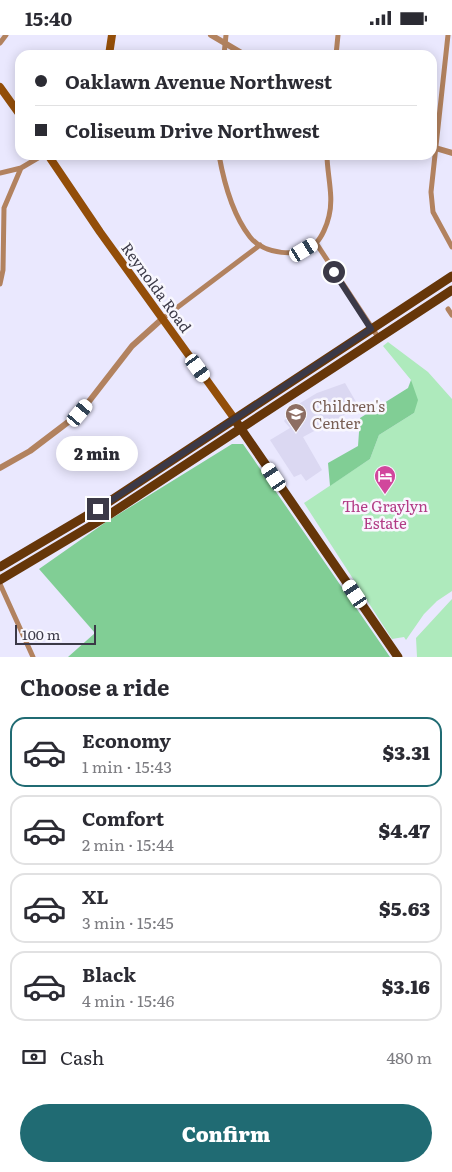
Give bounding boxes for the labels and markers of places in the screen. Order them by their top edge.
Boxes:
place label: Children's Center [312,394,385,434]
school or university icon: Children's Center [284,402,308,433]
hotel icon: The Graylyn Estate [373,464,397,495]
place label: The Graylyn Estate [342,494,428,534]

